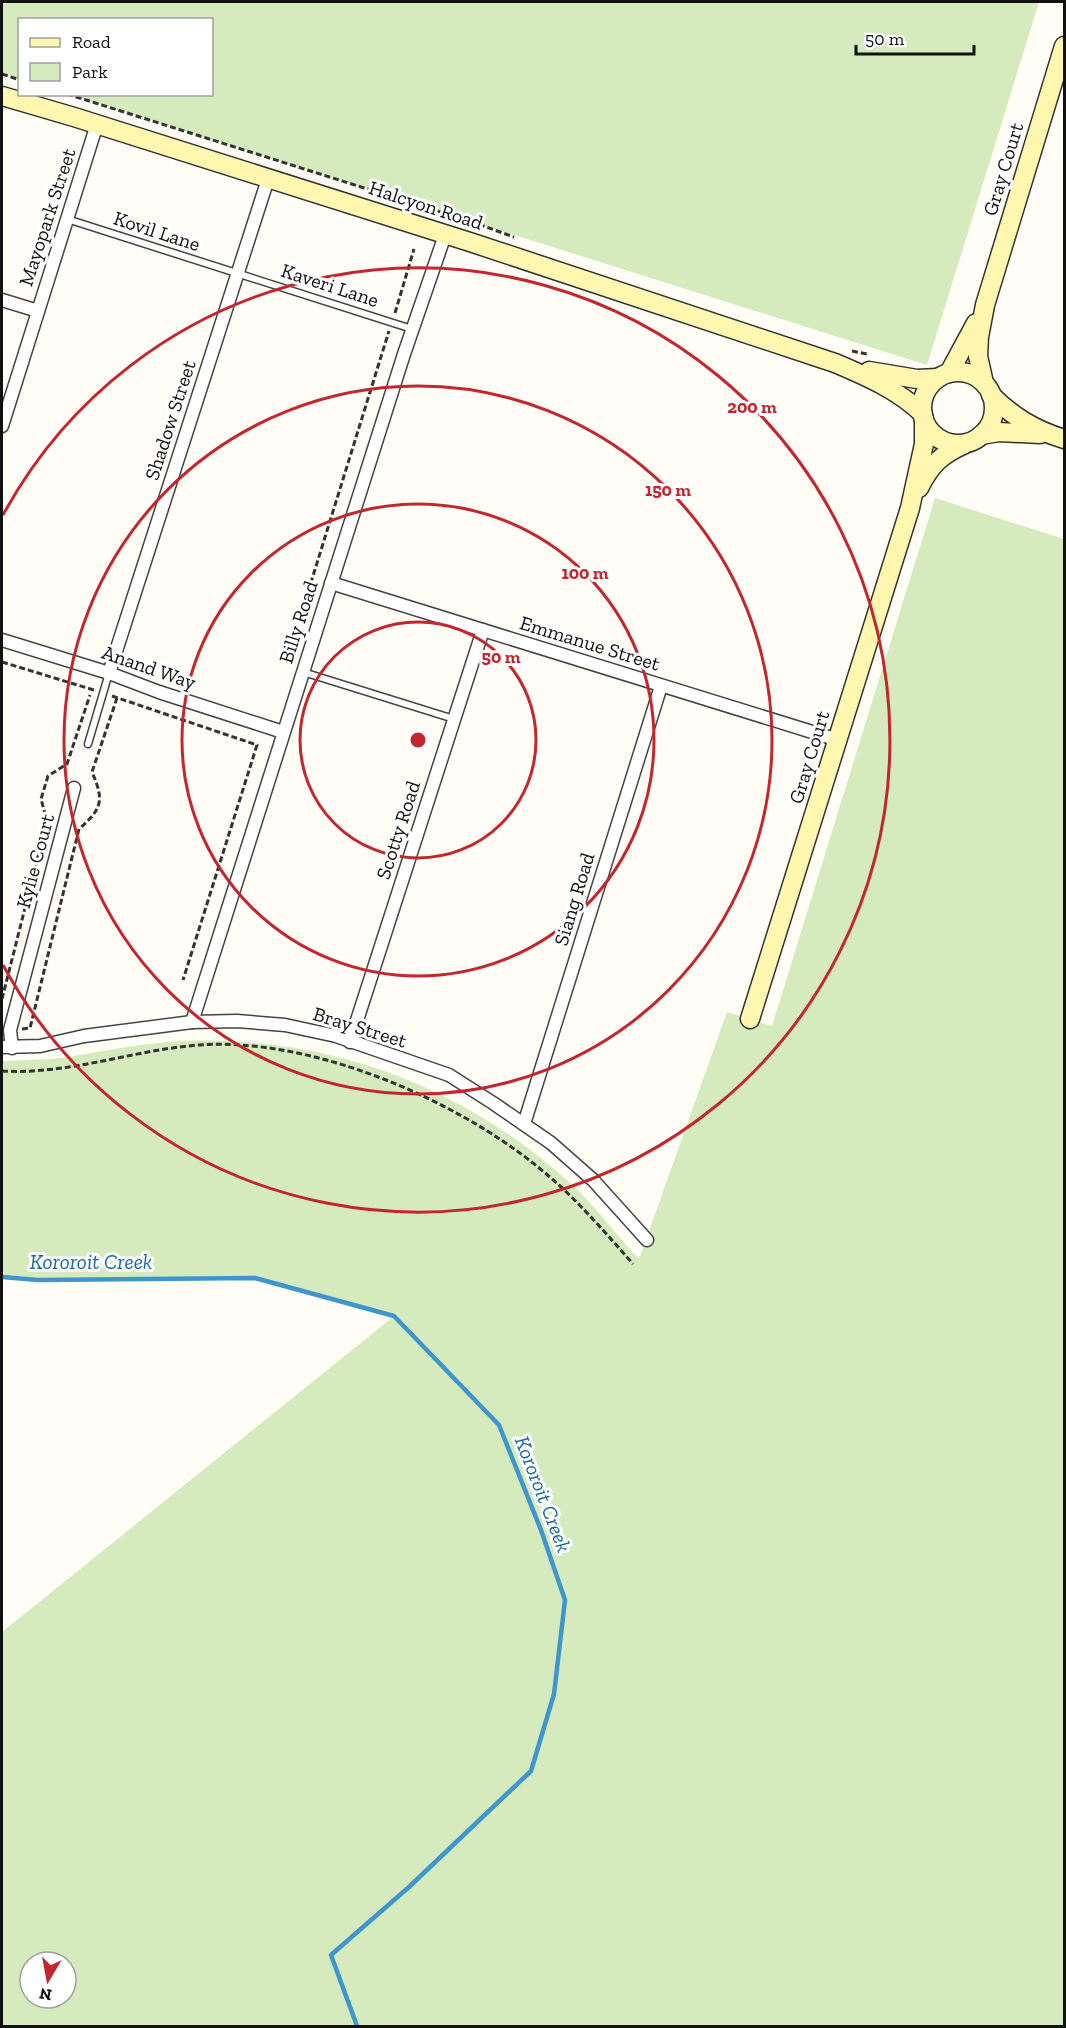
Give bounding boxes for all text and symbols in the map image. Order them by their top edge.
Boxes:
legend [18,18,213,96]
scale bar [856,18,974,56]
text: 50 m [865,28,905,50]
text: Road [72,31,111,53]
text: Park [72,61,108,83]
street label: Gray Court [977,119,1029,218]
street label: Mayopark Street [13,145,81,289]
street label: Halcyon Road [366,175,486,235]
street label: Kovil Lane [111,206,203,256]
street label: Kaveri Lane [278,258,382,312]
street label: Shadow Street [139,356,201,483]
text: 200 m [727,396,777,418]
text: 150 m [645,479,691,501]
text: 100 m [561,562,609,584]
street label: Billy Road [273,578,323,666]
street label: Emmanue Street [517,610,664,676]
street label: Anand Way [99,640,200,694]
text: 50 m [482,646,521,668]
street label: Gray Court [783,707,835,806]
centre of rings [408,730,428,750]
street label: Scotty Road [371,778,425,882]
street label: Kylie Court [11,811,59,911]
street label: Siang Road [549,850,599,948]
street label: Bray Street [310,1001,410,1053]
water label: Kororoit Creek [30,1249,152,1274]
water label: Kororoit Creek [510,1432,577,1555]
north arrow [18,1950,78,2010]
text: N [38,1984,53,2005]

